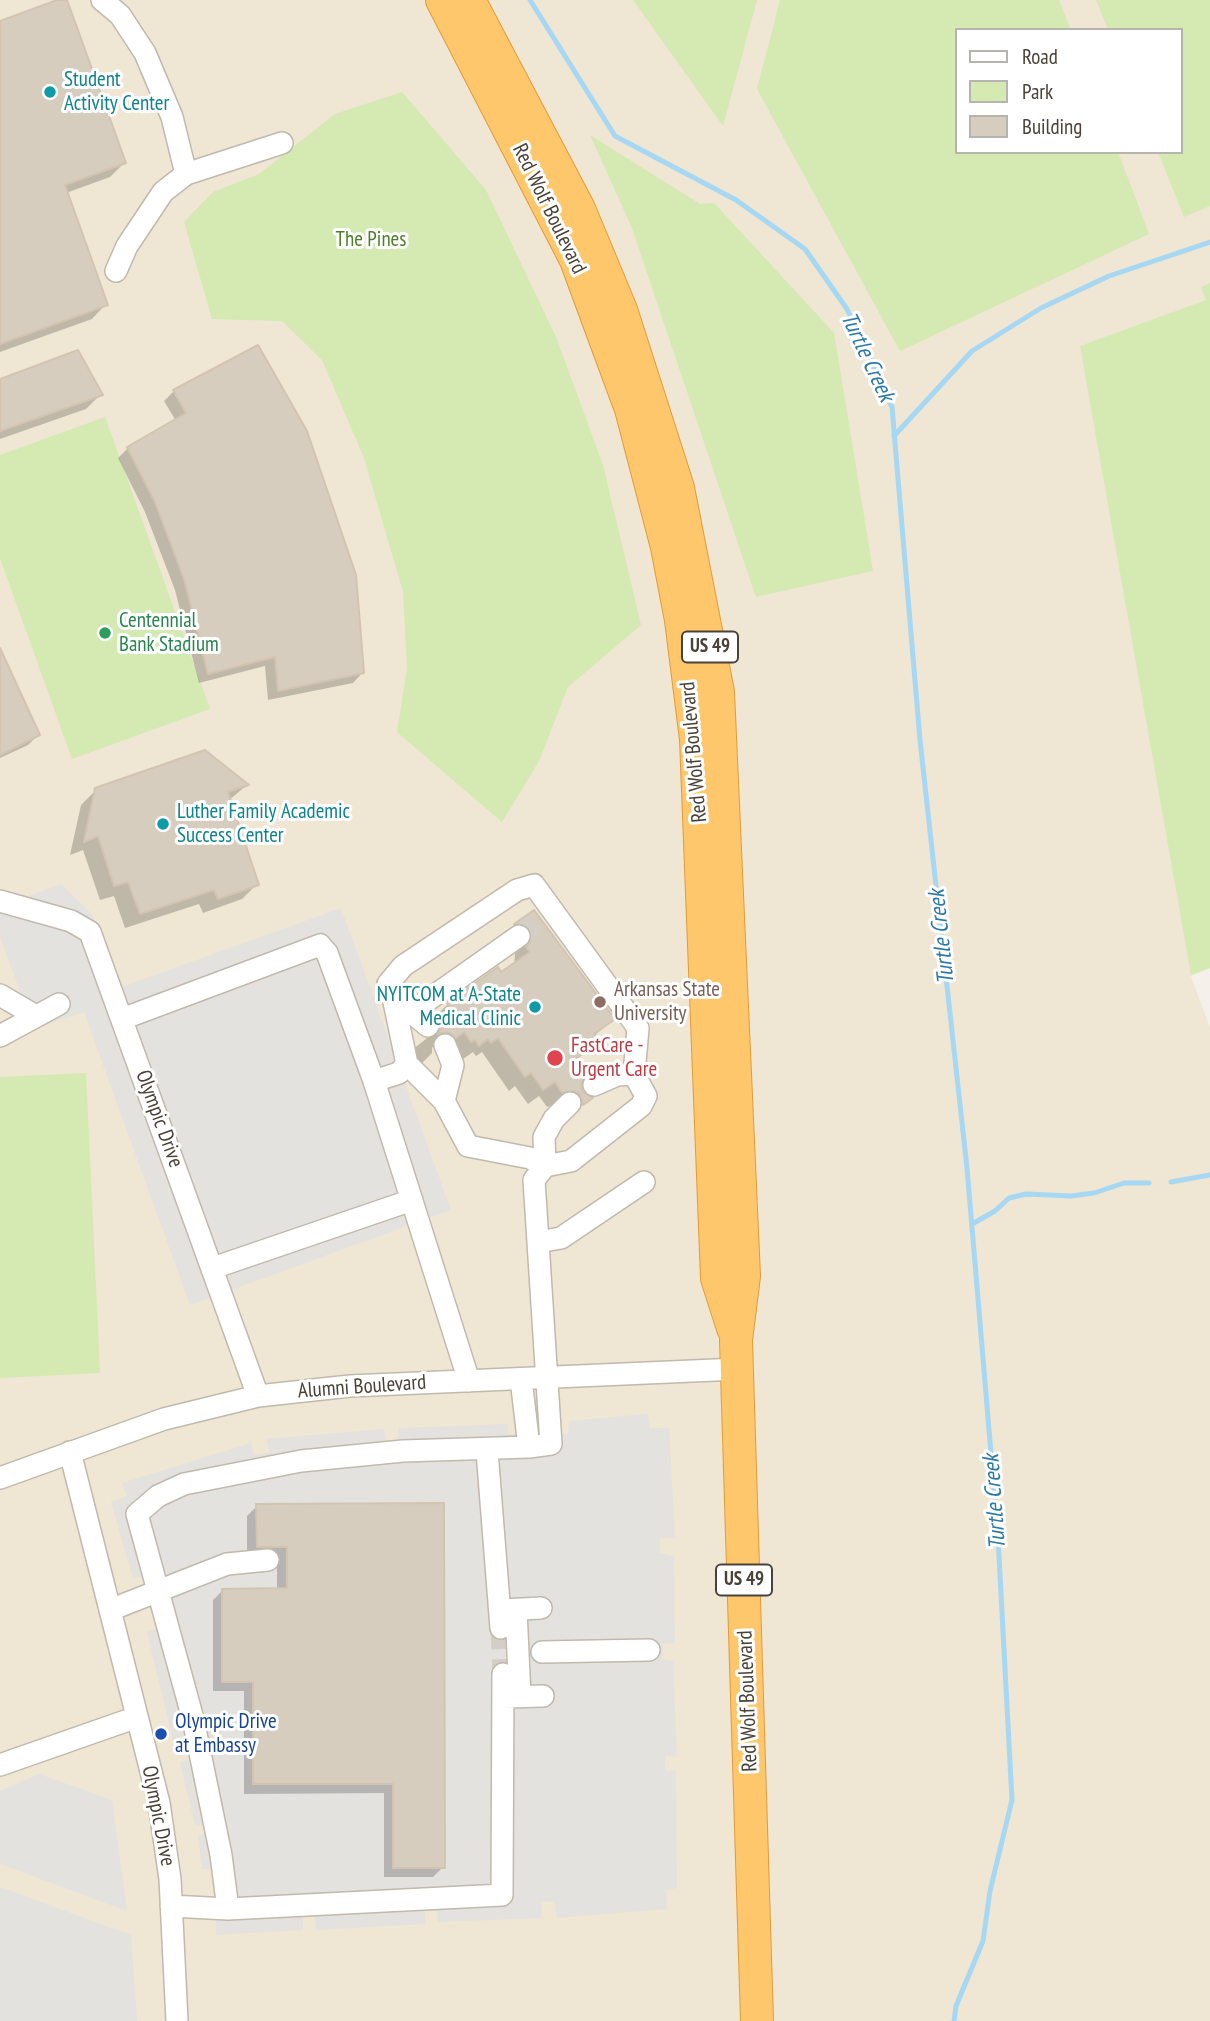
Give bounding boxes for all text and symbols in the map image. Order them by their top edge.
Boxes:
legend [954,28,1182,154]
text: Road [1022,43,1058,70]
place label: Student Activity Center [64,67,169,117]
text: Park [1022,78,1053,105]
marker: Student Activity Center [42,84,58,100]
text: Building [1022,113,1082,140]
street label: Red Wolf Boulevard [507,140,591,278]
park label: The Pines [336,227,406,253]
water label: Turtle Creek [834,308,900,406]
place label: Centennial Bank Stadium [119,608,219,658]
marker: Centennial Bank Stadium [97,625,113,641]
road number: US 49 [682,632,738,662]
street label: Red Wolf Boulevard [675,681,713,823]
place label: Luther Family Academic Success Center [177,799,350,849]
marker: Luther Family Academic Success Center [155,816,171,832]
water label: Turtle Creek [923,888,961,986]
place label: Arkansas State University [614,977,720,1027]
place label: NYITCOM at A-State Medical Clinic [377,982,521,1032]
marker: Arkansas State University [592,994,608,1010]
marker: NYITCOM at A-State Medical Clinic [527,999,543,1015]
place label: FastCare - Urgent Care [571,1033,657,1083]
marker: FastCare - Urgent Care [545,1048,565,1068]
street label: Olympic Drive [130,1067,188,1171]
street label: Alumni Boulevard [297,1370,427,1404]
water label: Turtle Creek [978,1453,1012,1551]
road number: US 49 [716,1564,772,1596]
street label: Red Wolf Boulevard [733,1630,763,1772]
place label: Olympic Drive at Embassy [175,1709,277,1759]
marker: Olympic Drive at Embassy [153,1726,169,1742]
street label: Olympic Drive [136,1764,180,1868]

